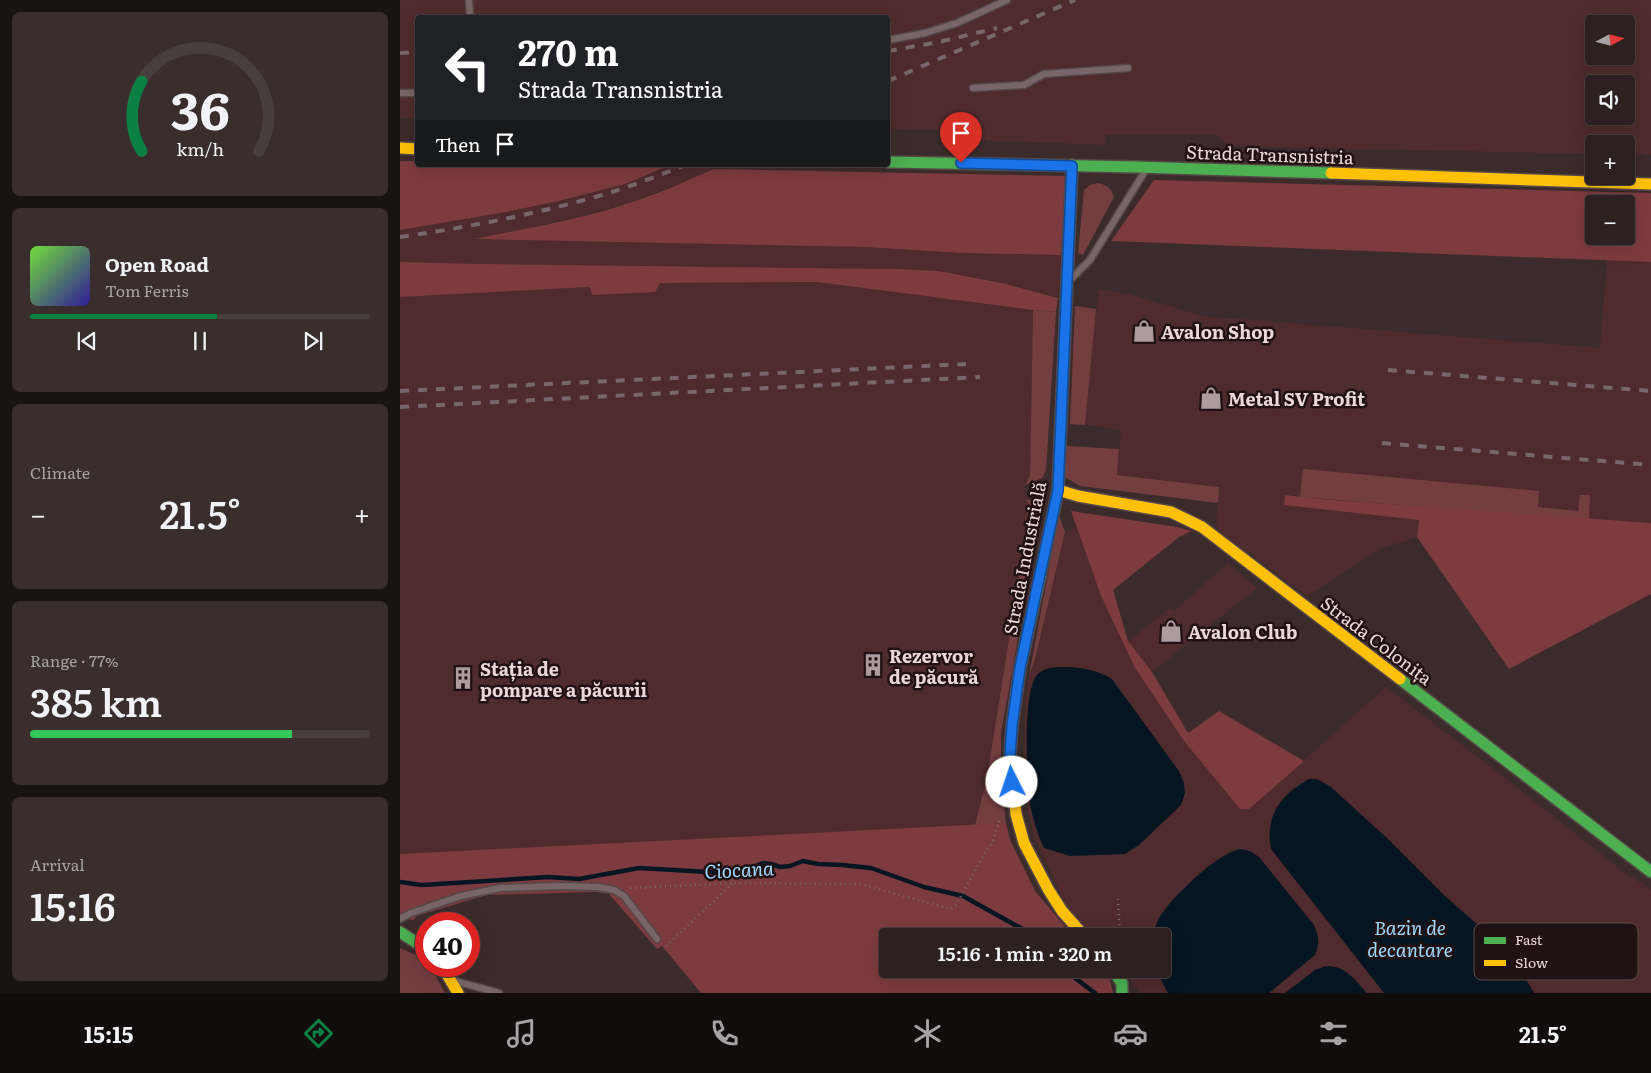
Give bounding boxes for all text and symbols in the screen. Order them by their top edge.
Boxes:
north arrow [1585,15,1635,65]
map controls [1585,15,1635,245]
text: 270 m [518,25,619,77]
icon: left [435,35,500,100]
text: 36 [170,69,230,146]
text: Strada Transnistria [518,72,723,105]
button: sound [1585,75,1635,125]
pin [940,112,982,163]
icon: arrive [947,119,975,147]
text: Then [435,130,481,158]
icon: arrive [491,130,519,158]
text: km/h [176,135,224,162]
button: + [1585,135,1635,185]
street label: Strada Transnistria [1186,138,1355,170]
button: − [1585,195,1635,245]
text: Open Road [105,250,209,278]
text: Tom Ferris [105,278,189,302]
shop icon: Avalon Shop [1131,318,1157,344]
place label: Avalon Shop [1161,318,1274,345]
icon: previous [73,327,101,355]
icon: pause [186,327,214,355]
icon: next [299,327,327,355]
shop icon: Metal SV Profit [1198,385,1224,411]
place label: Metal SV Profit [1228,385,1365,412]
text: Climate [30,460,90,484]
street label: Strada Industrială [996,479,1052,637]
text: 21.5° [159,484,241,541]
text: − [30,492,46,534]
text: + [354,492,370,534]
street label: Strada Colonița [1316,589,1439,691]
shop icon: Avalon Club [1158,618,1184,644]
place label: Avalon Club [1188,618,1298,645]
place label: Rezervor de păcură [889,642,979,690]
text: Range · 77% [30,648,119,672]
building icon: Rezervor de păcură [860,652,886,678]
place label: Stația de pompare a păcurii [480,655,648,703]
building icon: Stația de pompare a păcurii [450,665,476,691]
text: 385 km [30,672,162,729]
position arrow [985,755,1037,807]
text: Arrival [30,852,85,876]
water label: Ciocana [703,853,775,885]
text: 15:16 [30,876,115,933]
speed limit sign: 40 [415,912,480,977]
water label: Bazin de decantare [1367,913,1453,963]
legend [1474,923,1638,980]
text: Fast [1515,929,1543,949]
text: 15:16 · 1 min · 320 m [938,939,1112,967]
text: Slow [1515,952,1548,972]
icon: directions [301,1016,336,1051]
icon: music [504,1016,539,1051]
icon: phone [707,1016,742,1051]
icon: climate [910,1016,945,1051]
icon: car [1113,1016,1148,1051]
icon: filters [1316,1016,1351,1051]
text: 15:15 [84,1017,133,1050]
text: 21.5° [1519,1017,1567,1050]

